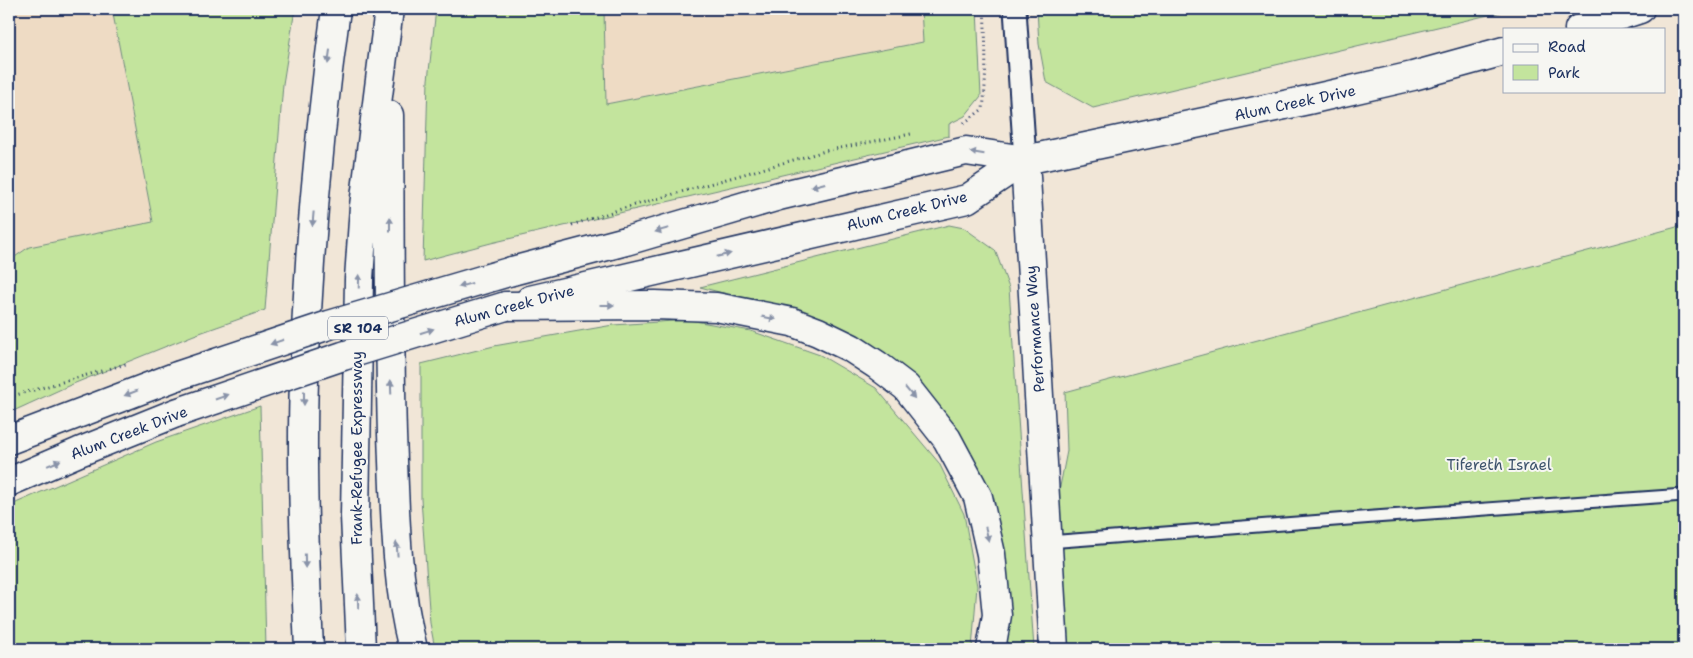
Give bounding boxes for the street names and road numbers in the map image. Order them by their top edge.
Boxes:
street label: Alum Creek Drive [1232,80,1358,126]
street label: Alum Creek Drive [844,186,970,236]
street label: Performance Way [1021,265,1049,393]
street label: Alum Creek Drive [452,280,576,332]
road number: SR 104 [328,316,388,339]
street label: Frank-Refugee Expressway [347,351,367,545]
street label: Alum Creek Drive [68,401,190,465]

